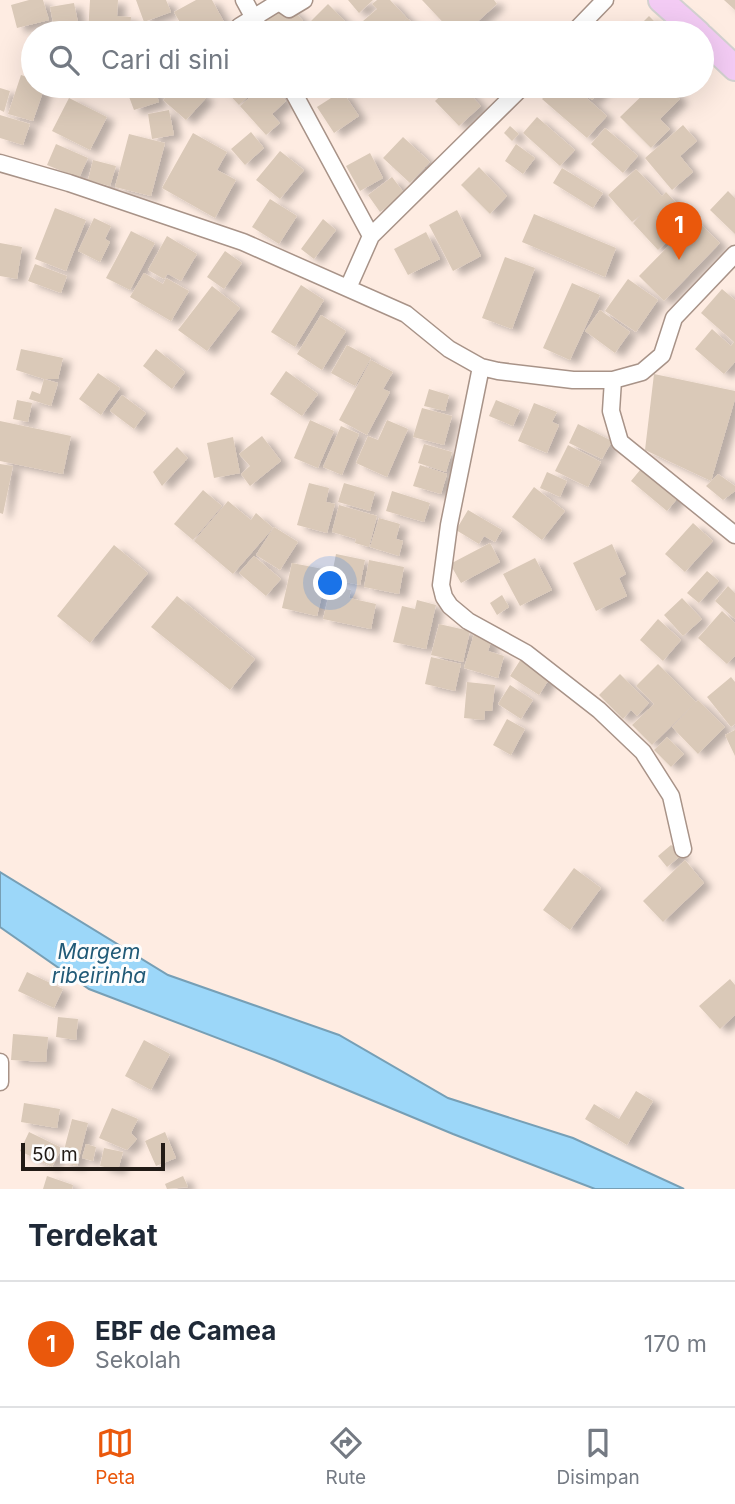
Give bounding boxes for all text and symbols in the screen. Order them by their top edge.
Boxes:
search box [21,21,714,98]
icon: search [45,41,83,79]
text: Cari di sini [101,44,230,75]
pin: 1 [656,202,702,260]
your location [313,566,347,600]
water label: Margem ribeirinha [52,939,146,988]
scale bar [21,1140,164,1172]
text: 50 m [32,1143,78,1166]
text: Terdekat [28,1217,158,1253]
text: EBF de Camea [95,1315,276,1346]
text: 1 [46,1330,56,1358]
text: 170 m [644,1330,707,1358]
text: Sekolah [95,1346,181,1374]
tab: Peta [95,1424,135,1489]
tab: Rute [326,1424,366,1489]
tab: Disimpan [556,1424,640,1489]

